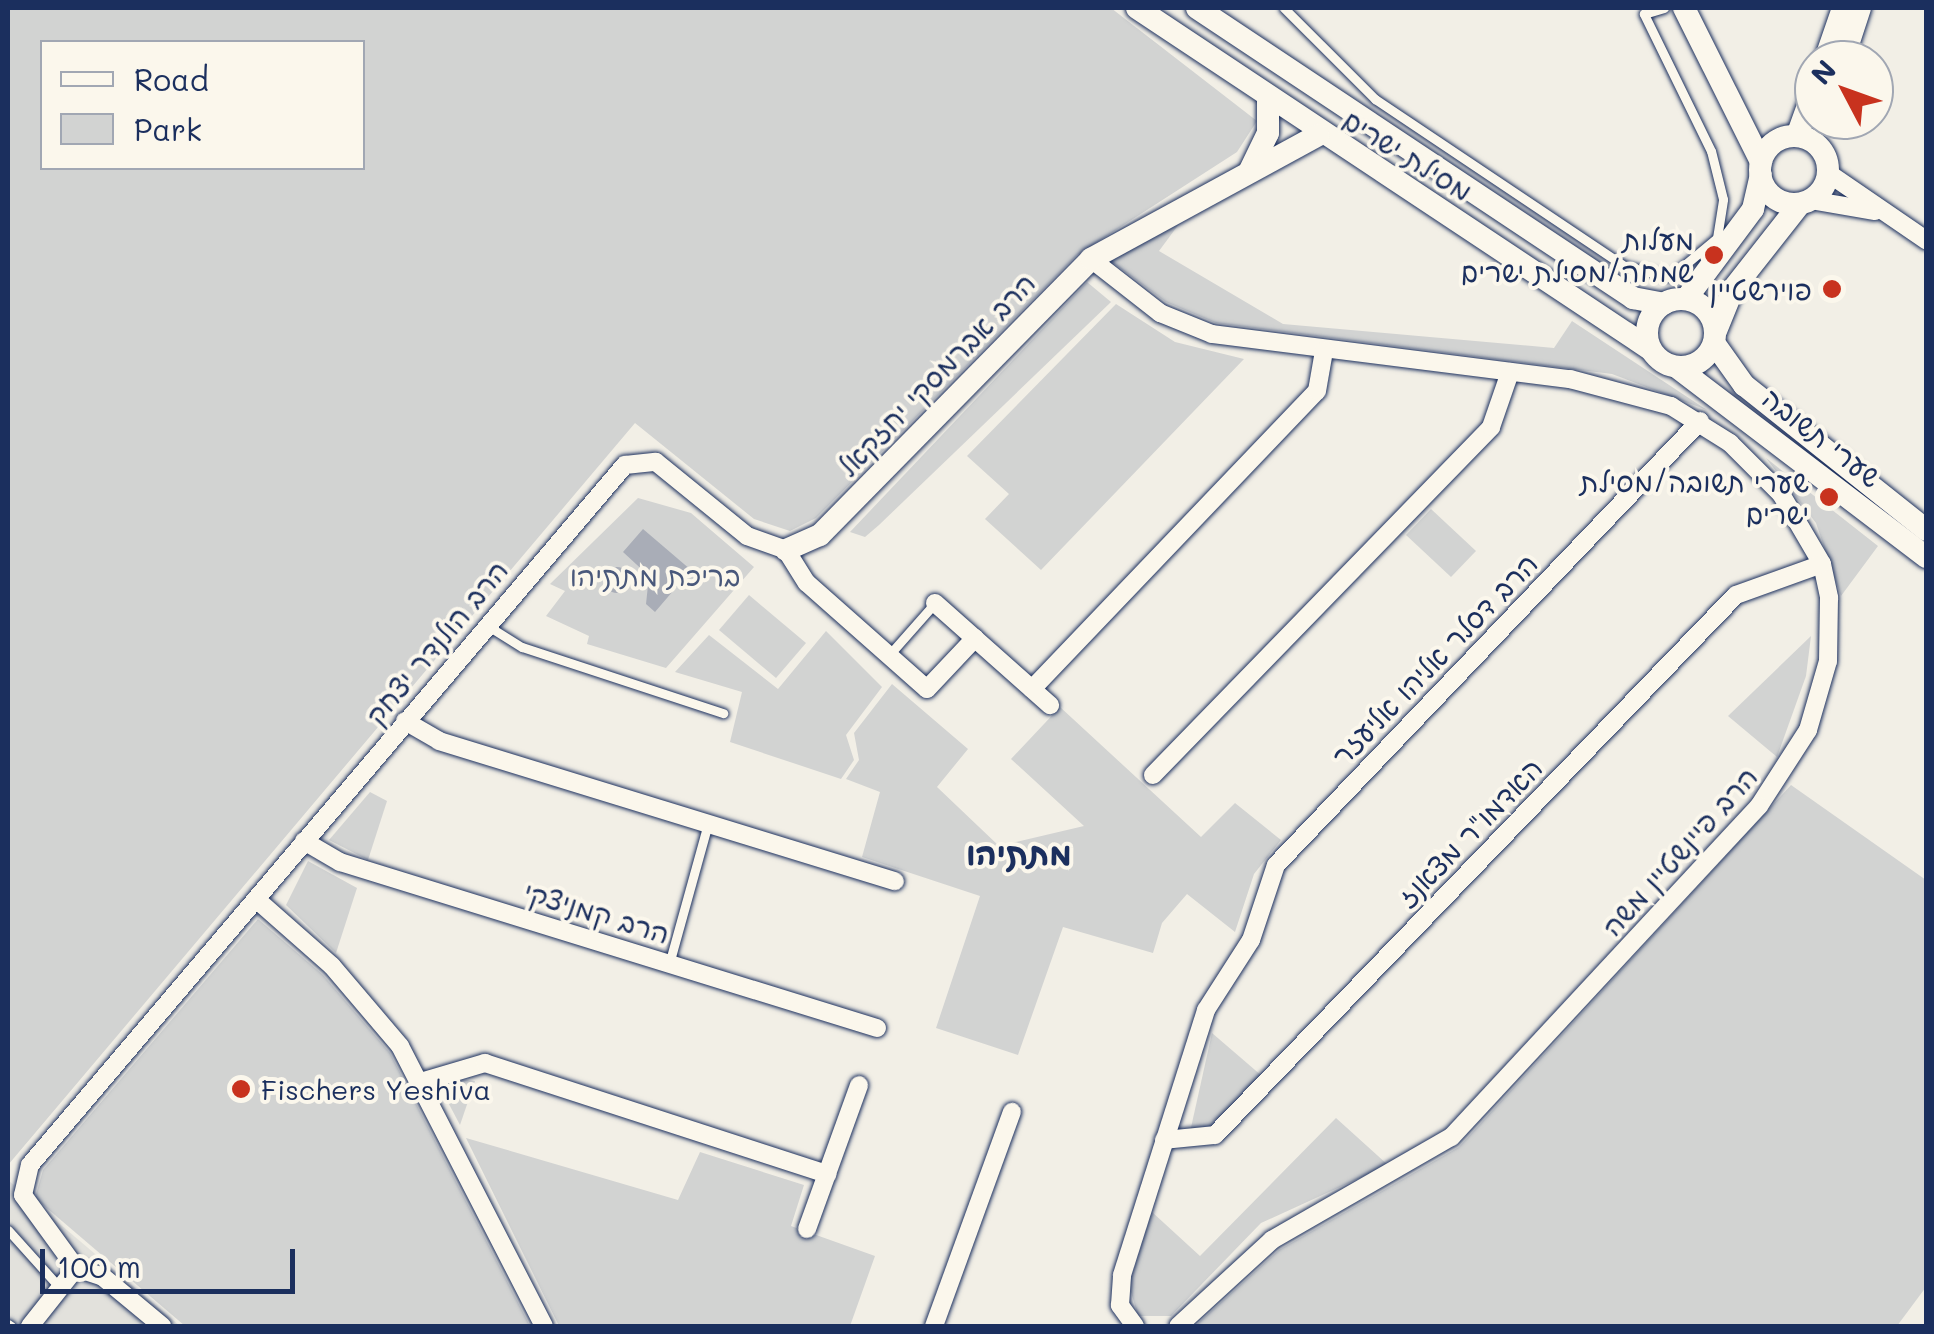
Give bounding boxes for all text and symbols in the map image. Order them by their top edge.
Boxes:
legend [40,40,365,170]
north arrow [1794,40,1894,140]
text: N [1802,52,1843,91]
text: Road [134,59,209,99]
street label: מסילת ישרים [1337,102,1479,208]
text: Park [134,109,202,149]
place label: מעלות שמחה/מסילת ישרים [1461,222,1694,288]
marker: מעלות שמחה/מסילת ישרים [1703,244,1725,266]
street label: הרב אברמסקי יחזקאל [830,265,1042,483]
place label: פוירשטיין [1709,272,1812,306]
marker: פוירשטיין [1821,278,1843,300]
street label: שערי תשובה [1756,380,1888,494]
place label: שערי תשובה/מסילת ישרים [1580,464,1809,530]
marker: שערי תשובה/מסילת ישרים [1818,486,1840,508]
street label: הרב דסלר אליהו אליעזר [1324,546,1544,772]
street label: הרב הולנדר יצחק [358,553,514,731]
park label: בריכת מתתיהו [569,558,741,592]
street label: האדמו"ר מצאנז [1389,751,1549,913]
street label: הרב פיינשטיין משה [1594,759,1764,943]
district label: מתתיהו [966,833,1072,871]
street label: הרב קמניצקי [520,874,674,950]
place label: Fischers Yeshiva [261,1072,491,1106]
marker: Fischers Yeshiva [230,1078,252,1100]
scale bar [45,1229,300,1291]
text: 100 m [57,1246,141,1286]

